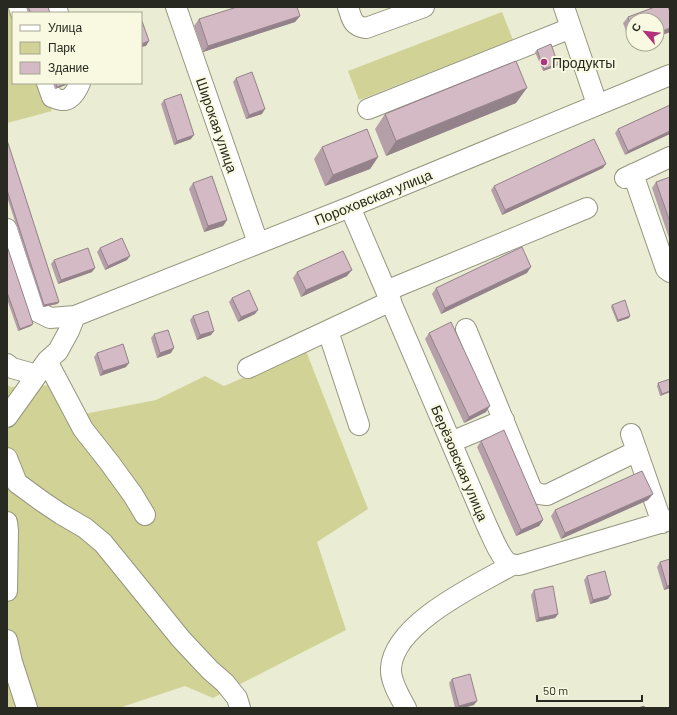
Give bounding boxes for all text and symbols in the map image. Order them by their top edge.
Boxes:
legend [12,12,142,84]
north arrow [625,12,665,52]
text: Улица [48,20,82,35]
text: С [628,20,643,34]
text: Парк [48,40,76,55]
place label: Продукты [552,54,615,71]
marker: Продукты [539,57,549,67]
text: Здание [48,60,89,75]
street label: Широкая улица [193,75,241,175]
street label: Пороховская улица [312,166,434,228]
street label: Берёзовская улица [428,403,492,524]
scale bar [537,677,642,703]
text: 50 m [543,683,568,697]

